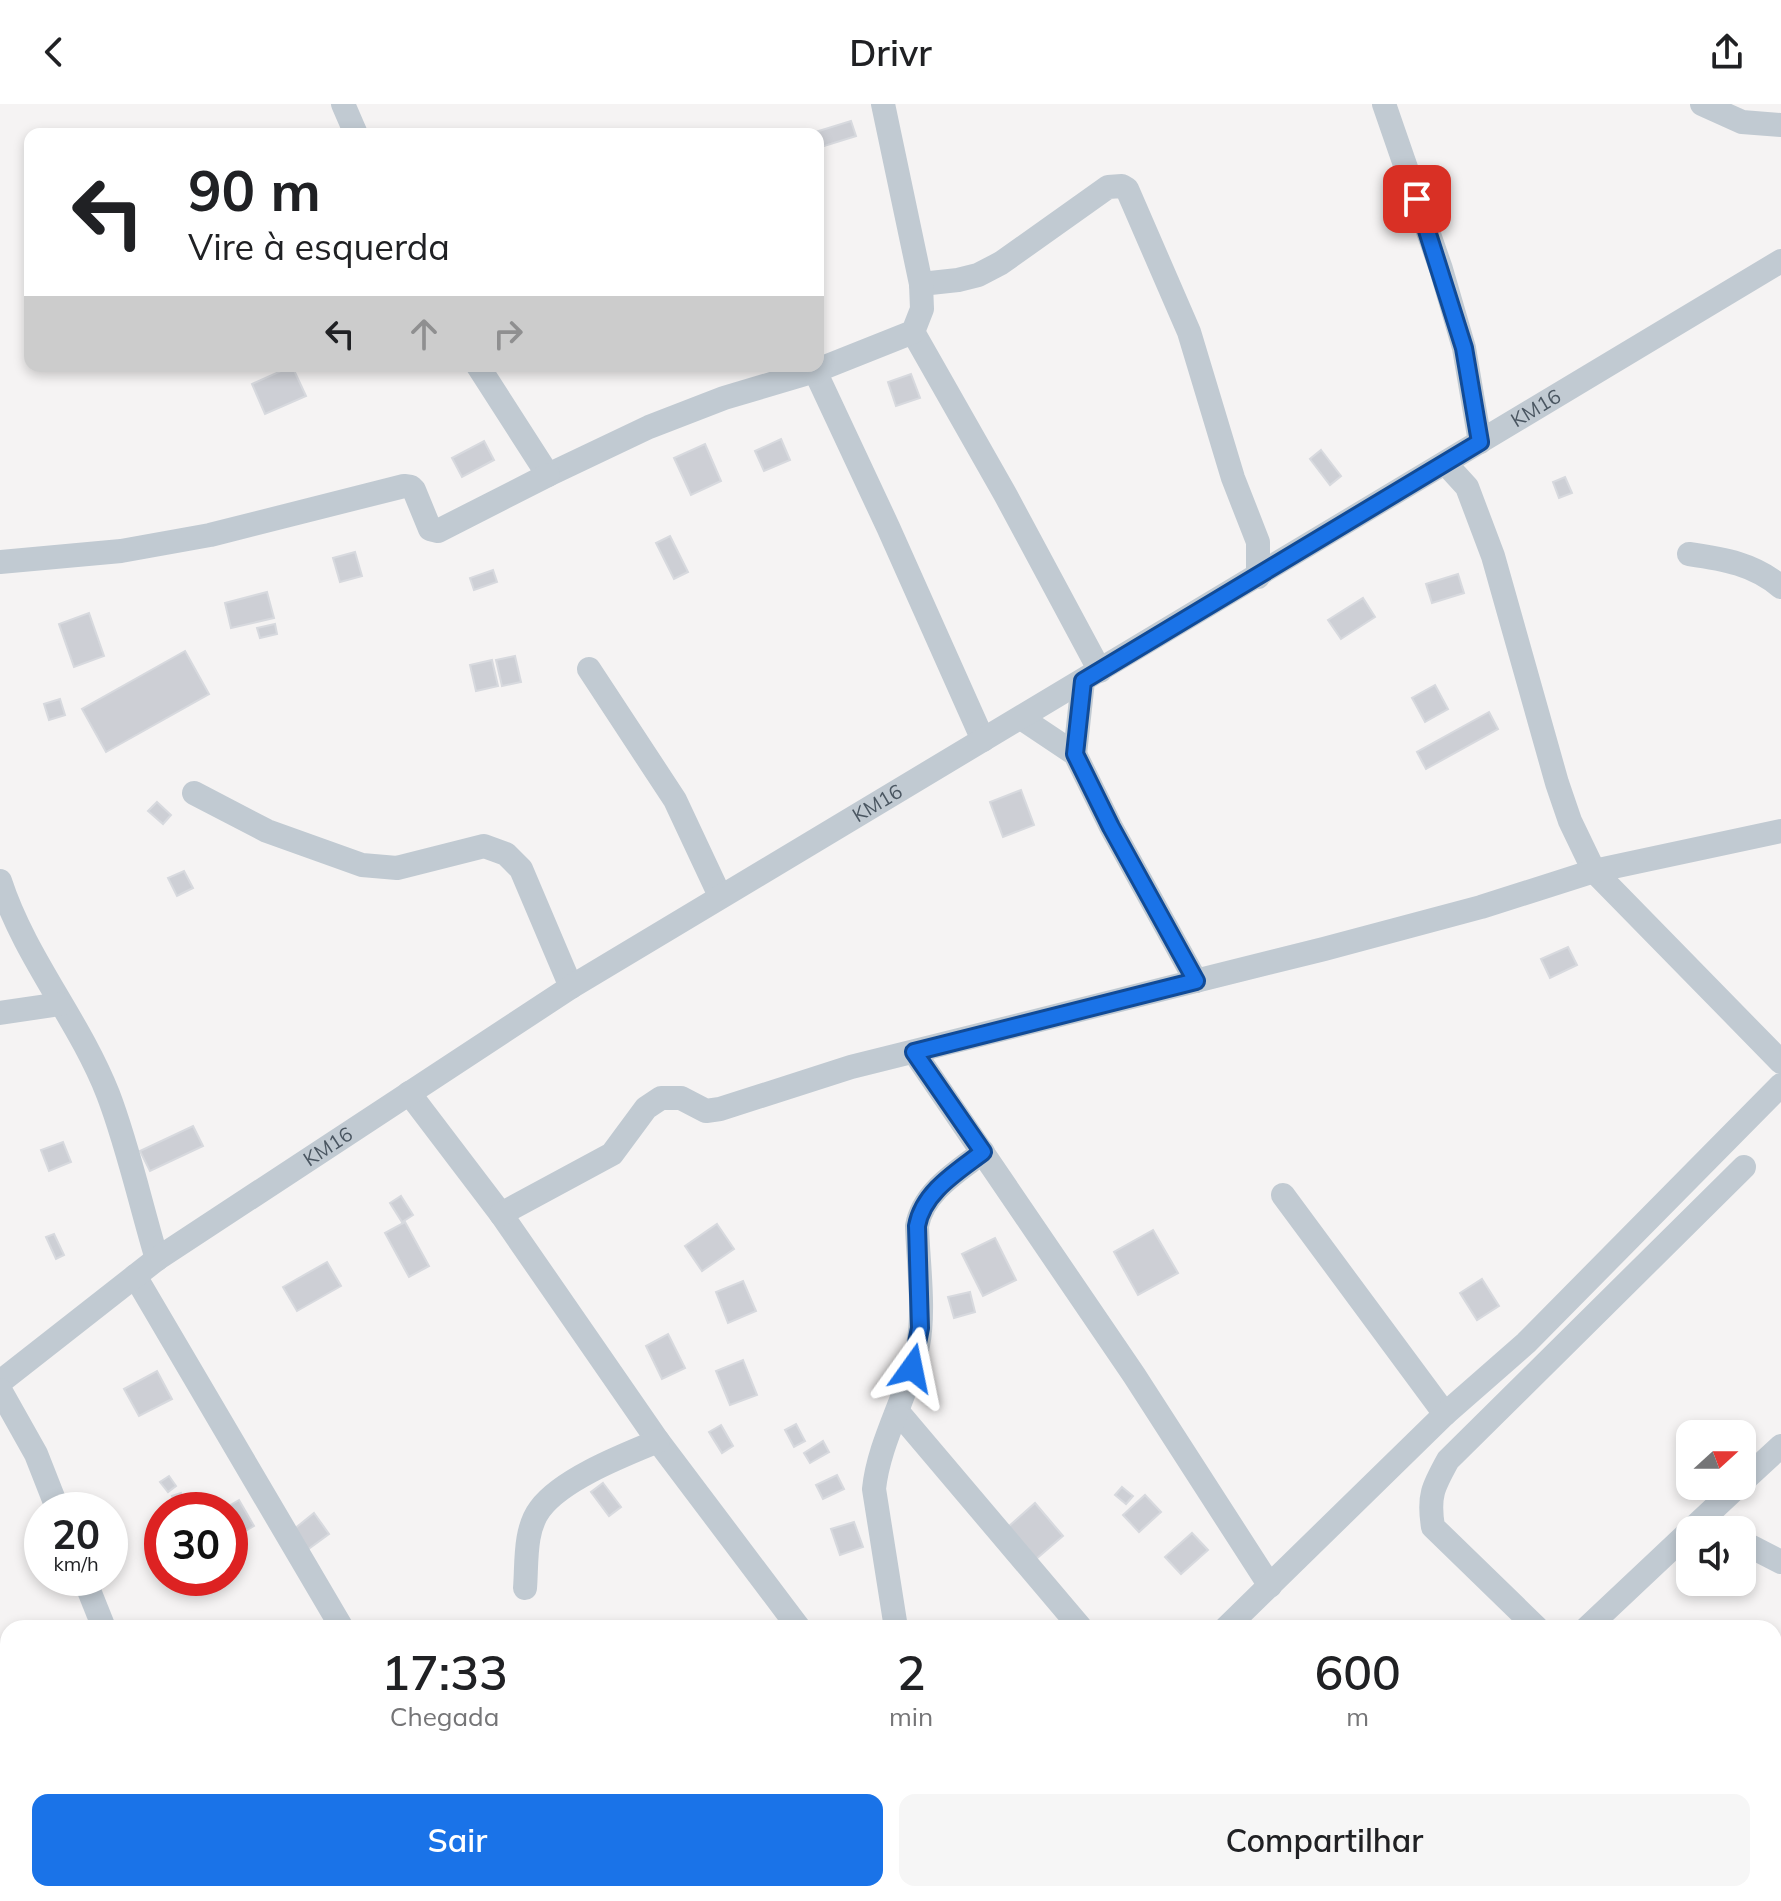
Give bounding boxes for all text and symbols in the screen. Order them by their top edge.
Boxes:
icon: back [32,30,76,74]
text: Drivr [849,30,932,75]
icon: share [1705,30,1749,74]
text: 90 m [188,155,321,225]
icon: left [56,160,160,264]
pin [1383,165,1451,233]
icon: arrive [1395,177,1439,221]
text: Vire à esquerda [188,224,450,269]
icon: left [318,312,362,356]
icon: ahead [402,312,446,356]
icon: right [486,312,530,356]
street label: KM16 [1506,383,1565,432]
street label: KM16 [848,778,907,827]
street label: KM16 [298,1121,357,1171]
position arrow [870,1326,954,1410]
north arrow [1676,1420,1756,1500]
map controls [1676,1420,1756,1596]
speed limit sign: 30 [144,1492,248,1596]
text: 20 [52,1509,100,1559]
button: sound [1676,1516,1756,1596]
text: km/h [53,1551,99,1576]
text: 17:33 [381,1642,508,1702]
text: 2 [897,1642,925,1702]
text: 600 [1314,1642,1401,1702]
text: Chegada [390,1700,499,1733]
text: min [889,1700,933,1733]
text: m [1346,1700,1369,1733]
button: Sair [32,1794,883,1886]
button: Compartilhar [899,1794,1750,1886]

